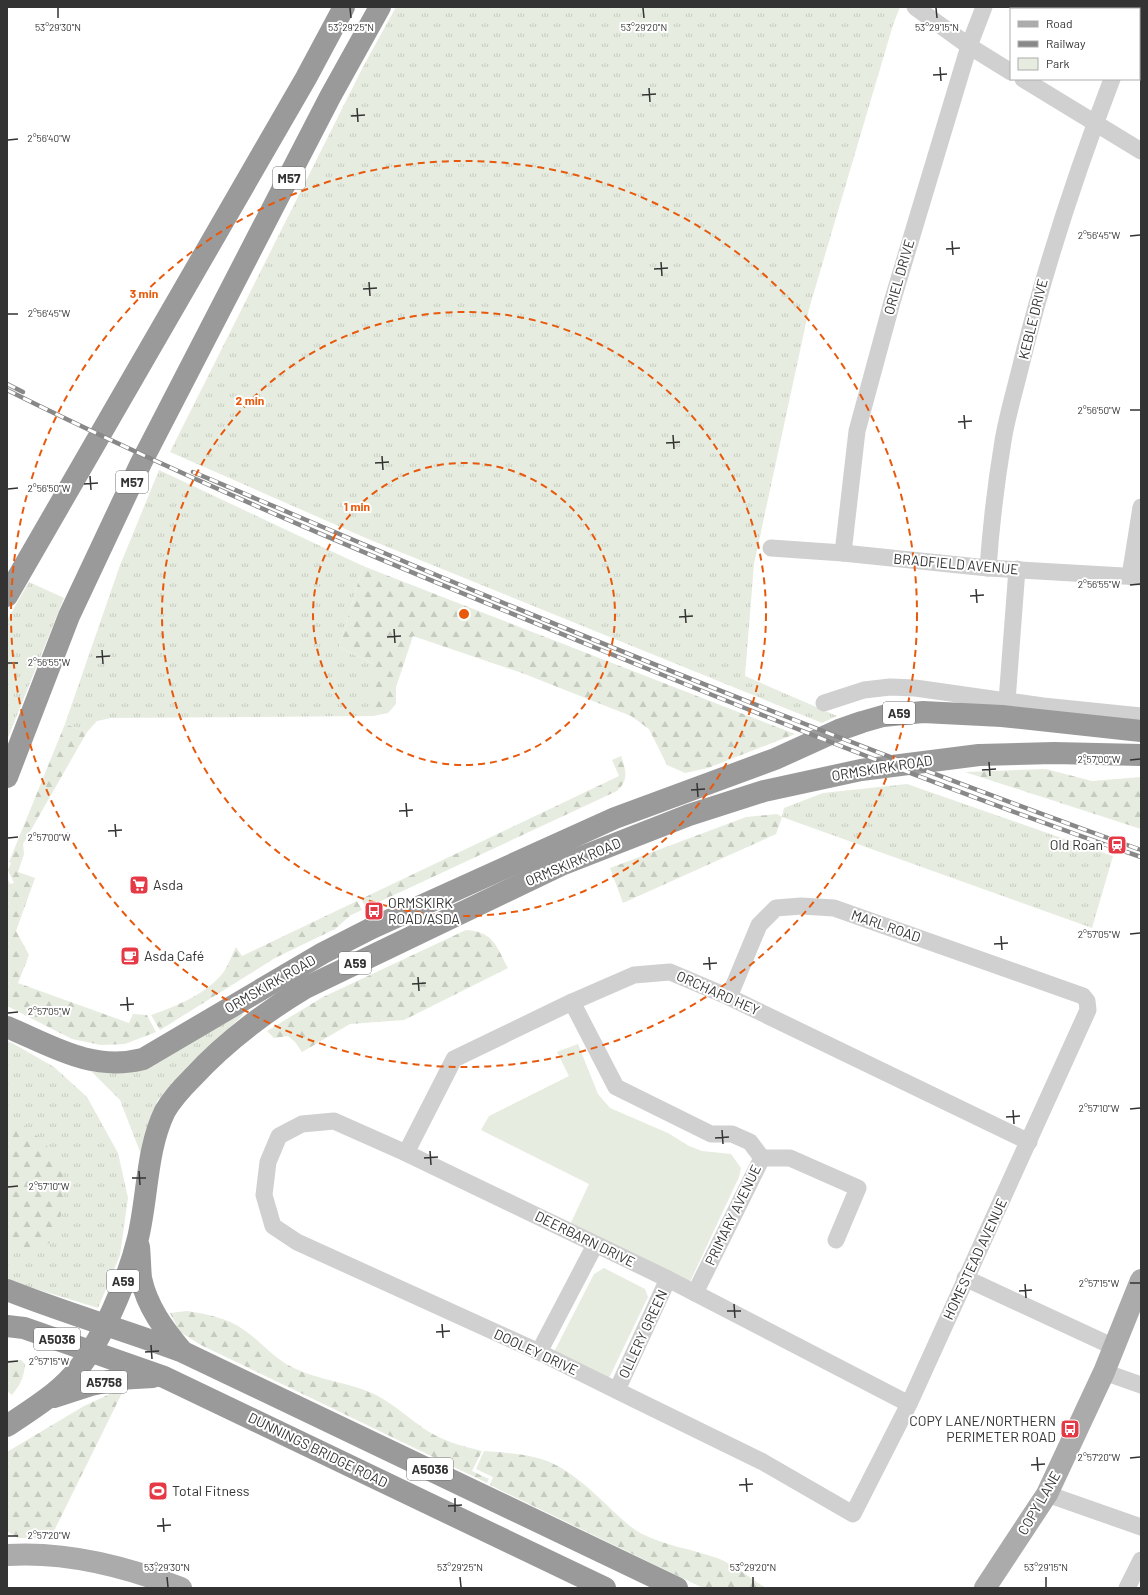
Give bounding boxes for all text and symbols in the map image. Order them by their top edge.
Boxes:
legend [1010,8,1140,80]
text: Road [1046,16,1073,30]
text: 53°29'30"N [35,21,81,33]
text: 53°29'25"N [328,21,374,33]
text: 53°29'20"N [621,21,667,33]
text: 53°29'15"N [915,21,959,33]
text: Railway [1046,36,1086,50]
text: Park [1046,56,1070,70]
text: 2°56'40"W [27,132,71,144]
road number: M57 [273,167,305,189]
text: 2°56'45"W [1078,229,1121,241]
street label: ORIEL DRIVE [880,237,917,316]
street label: KEBLE DRIVE [1014,277,1051,361]
text: 3 min [130,286,158,300]
text: 2°56'45"W [28,307,71,319]
text: 2 min [236,393,264,407]
text: 2°56'50"W [1078,404,1121,416]
road number: M57 [116,471,148,493]
text: 2°56'50"W [28,482,71,494]
text: 1 min [344,499,370,513]
street label: BRADFIELD AVENUE [893,550,1019,577]
text: 2°56'55"W [1078,578,1120,590]
centre of rings [457,607,471,621]
text: 2°56'55"W [28,656,70,668]
road number: A59 [883,702,915,724]
street label: ORMSKIRK ROAD [830,751,934,784]
text: 2°57'00"W [1077,753,1121,765]
text: 2°57'00"W [27,831,71,843]
street label: ORMSKIRK ROAD [523,834,623,889]
station icon: Old Roan [1106,834,1128,856]
place label: Old Roan [1050,836,1103,853]
supermarket icon: Asda [128,874,150,896]
place label: Asda [153,876,183,893]
place label: ORMSKIRK ROAD/ASDA [388,894,460,927]
bus stop icon: ORMSKIRK ROAD/ASDA [363,900,385,922]
street label: MARL ROAD [849,906,923,945]
text: 2°57'05"W [1078,928,1120,940]
cafe icon: Asda Café [119,945,141,967]
place label: Asda Café [144,947,204,964]
street label: ORMSKIRK ROAD [221,951,318,1016]
road number: A59 [339,952,371,974]
street label: ORCHARD HEY [674,967,762,1018]
text: 2°57'05"W [28,1005,70,1017]
text: 2°57'10"W [1079,1102,1120,1114]
street label: PRIMARY AVENUE [701,1162,764,1268]
text: 2°57'10"W [29,1180,70,1192]
street label: HOMESTEAD AVENUE [939,1195,1010,1322]
street label: DEERBARN DRIVE [532,1207,638,1270]
road number: A59 [107,1270,139,1292]
text: 2°57'15"W [1079,1277,1119,1289]
street label: OLLERY GREEN [615,1287,670,1381]
street label: DOOLEY DRIVE [492,1325,581,1378]
road number: A5036 [34,1328,80,1350]
text: 2°57'15"W [29,1355,69,1367]
road number: A5758 [81,1371,127,1393]
street label: DUNNINGS BRIDGE ROAD [246,1408,391,1491]
place label: COPY LANE/NORTHERN PERIMETER ROAD [909,1412,1056,1445]
bus stop icon: COPY LANE/NORTHERN PERIMETER ROAD [1059,1418,1081,1440]
text: 2°57'20"W [1078,1451,1121,1463]
road number: A5036 [407,1458,453,1480]
street label: COPY LANE [1014,1468,1064,1538]
sports icon: Total Fitness [147,1480,169,1502]
place label: Total Fitness [172,1482,250,1499]
text: 2°57'20"W [28,1529,71,1541]
text: 53°29'30"N [144,1561,190,1573]
text: 53°29'25"N [437,1561,483,1573]
text: 53°29'20"N [730,1561,776,1573]
text: 53°29'15"N [1024,1561,1068,1573]

